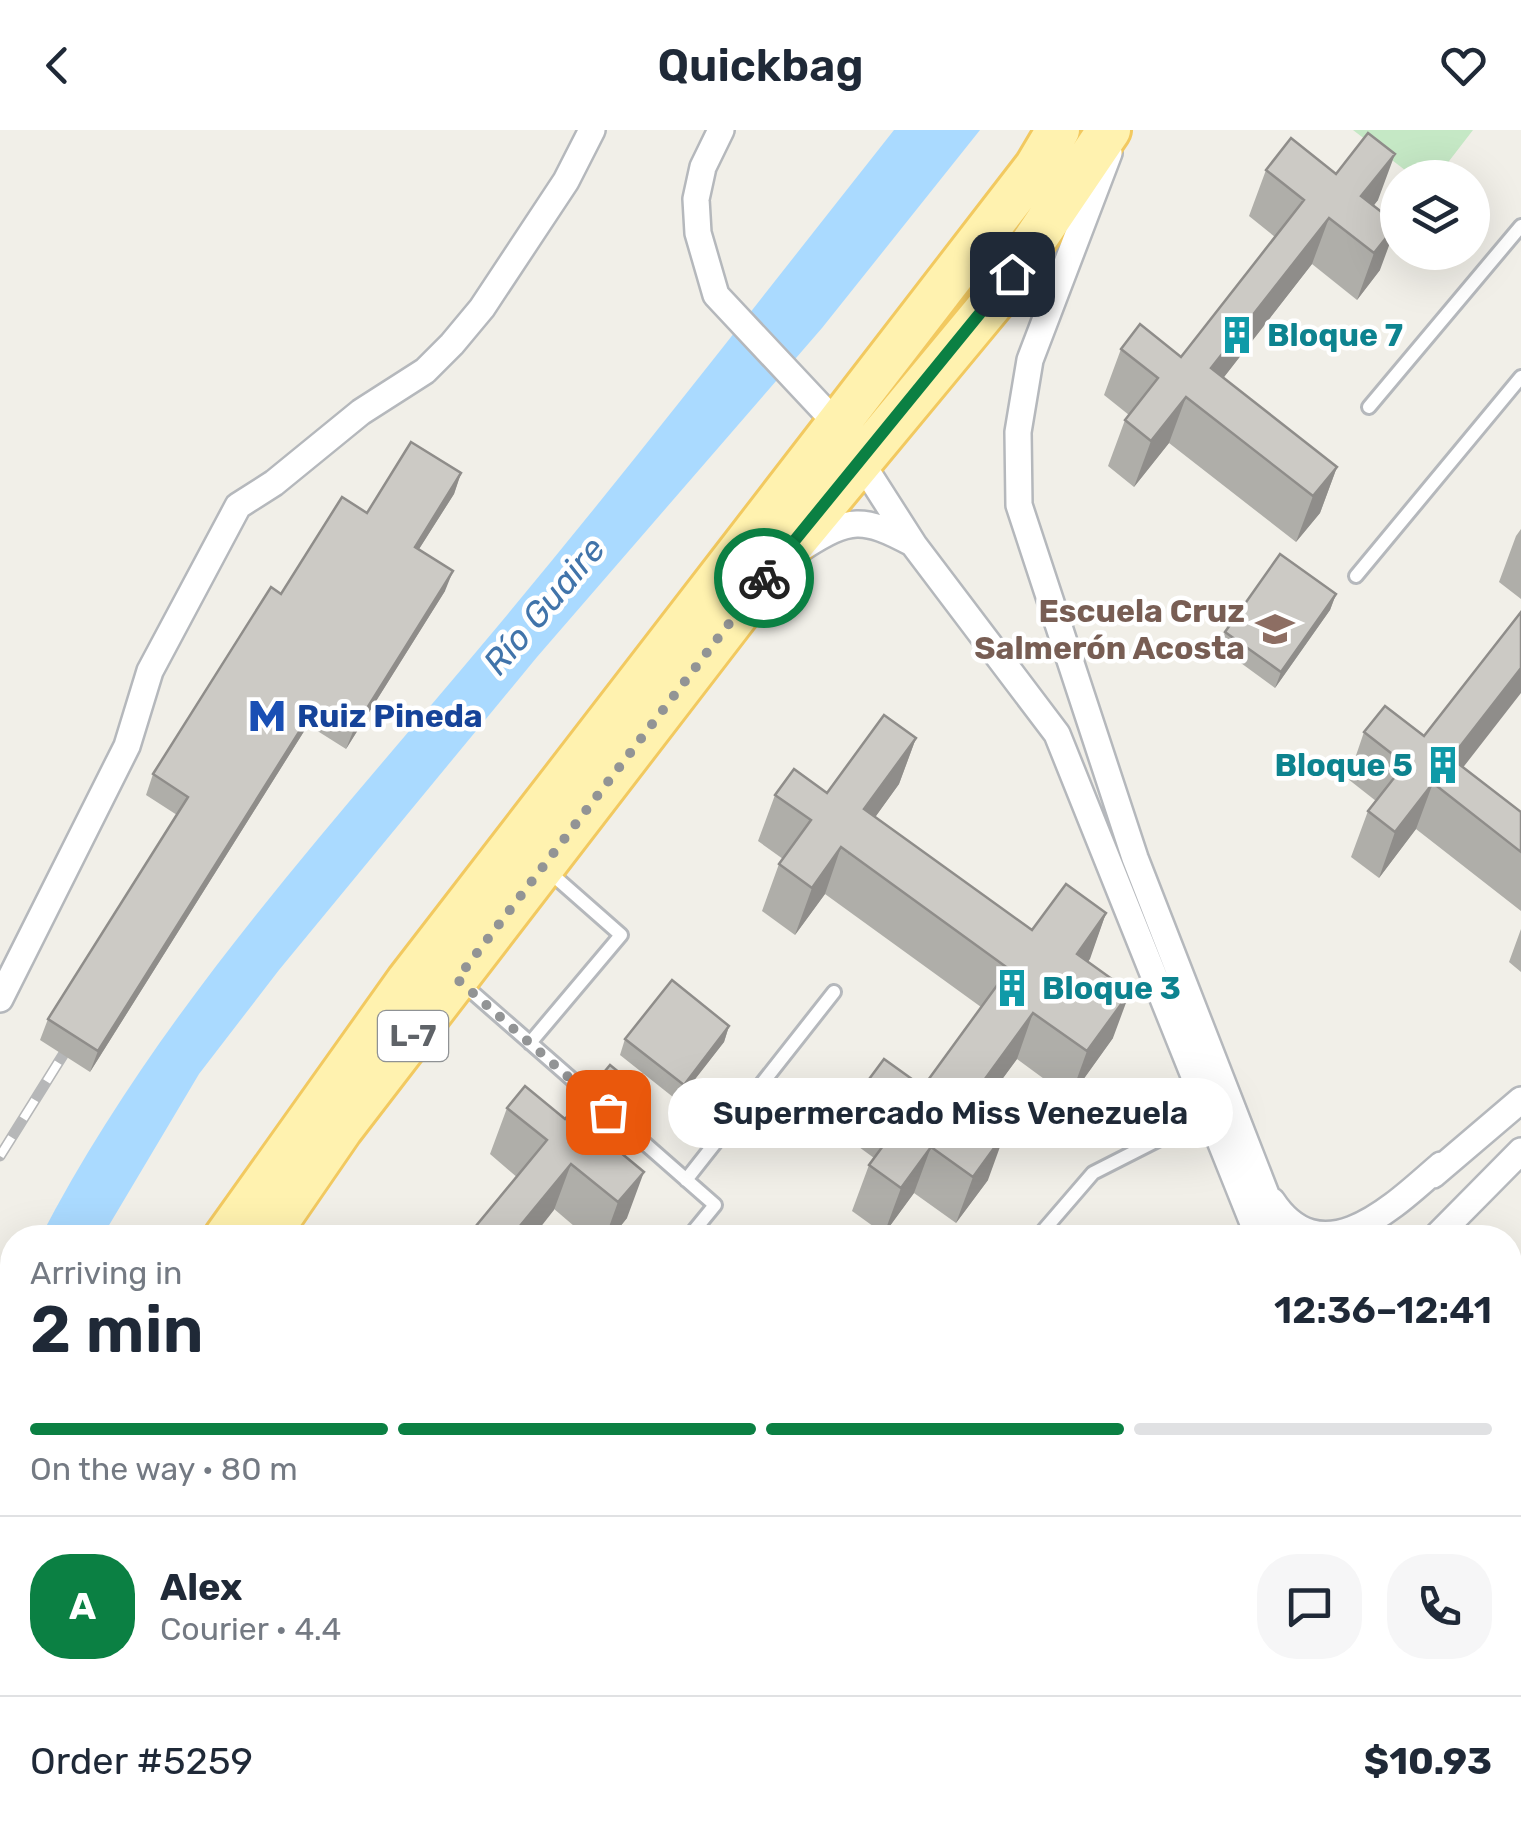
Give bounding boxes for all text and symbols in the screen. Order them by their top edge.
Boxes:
icon: back [30,38,85,93]
icon: heart [1436,38,1491,93]
text: Quickbag [657,39,864,92]
map controls [1380,160,1490,270]
button: layers [1380,160,1490,270]
pin [970,232,1055,317]
icon: home [985,247,1040,302]
building icon: Bloque 7 [1216,314,1258,356]
place label: Bloque 7 [1267,316,1403,354]
courier [714,528,814,628]
water label: Río Guaire [474,529,614,683]
icon: bike [737,551,792,606]
place label: Escuela Cruz Salmerón Acosta [974,592,1245,667]
school or university icon: Escuela Cruz Salmerón Acosta [1254,608,1296,650]
metro station icon: Ruiz Pineda [246,695,288,737]
place label: Ruiz Pineda [297,697,483,735]
building icon: Bloque 5 [1422,744,1464,786]
place label: Bloque 5 [1275,746,1413,784]
building icon: Bloque 3 [991,967,1033,1009]
place label: Bloque 3 [1042,969,1181,1007]
road number: L-7 [378,1011,448,1061]
pin [566,1070,651,1155]
callout: Supermercado Miss Venezuela [668,1077,1233,1147]
icon: bag [581,1085,636,1140]
text: Supermercado Miss Venezuela [713,1094,1188,1132]
text: Arriving in [30,1254,182,1292]
text: 12:36–12:41 [1274,1287,1492,1333]
text: 2 min [30,1291,204,1368]
text: On the way · 80 m [30,1450,298,1488]
button: chat [1257,1554,1362,1659]
button: phone [1387,1554,1492,1659]
text: Alex [160,1564,242,1610]
text: A [69,1583,96,1629]
text: Courier · 4.4 [160,1610,341,1648]
text: Order #5259 [30,1738,253,1784]
text: $10.93 [1364,1738,1492,1784]

